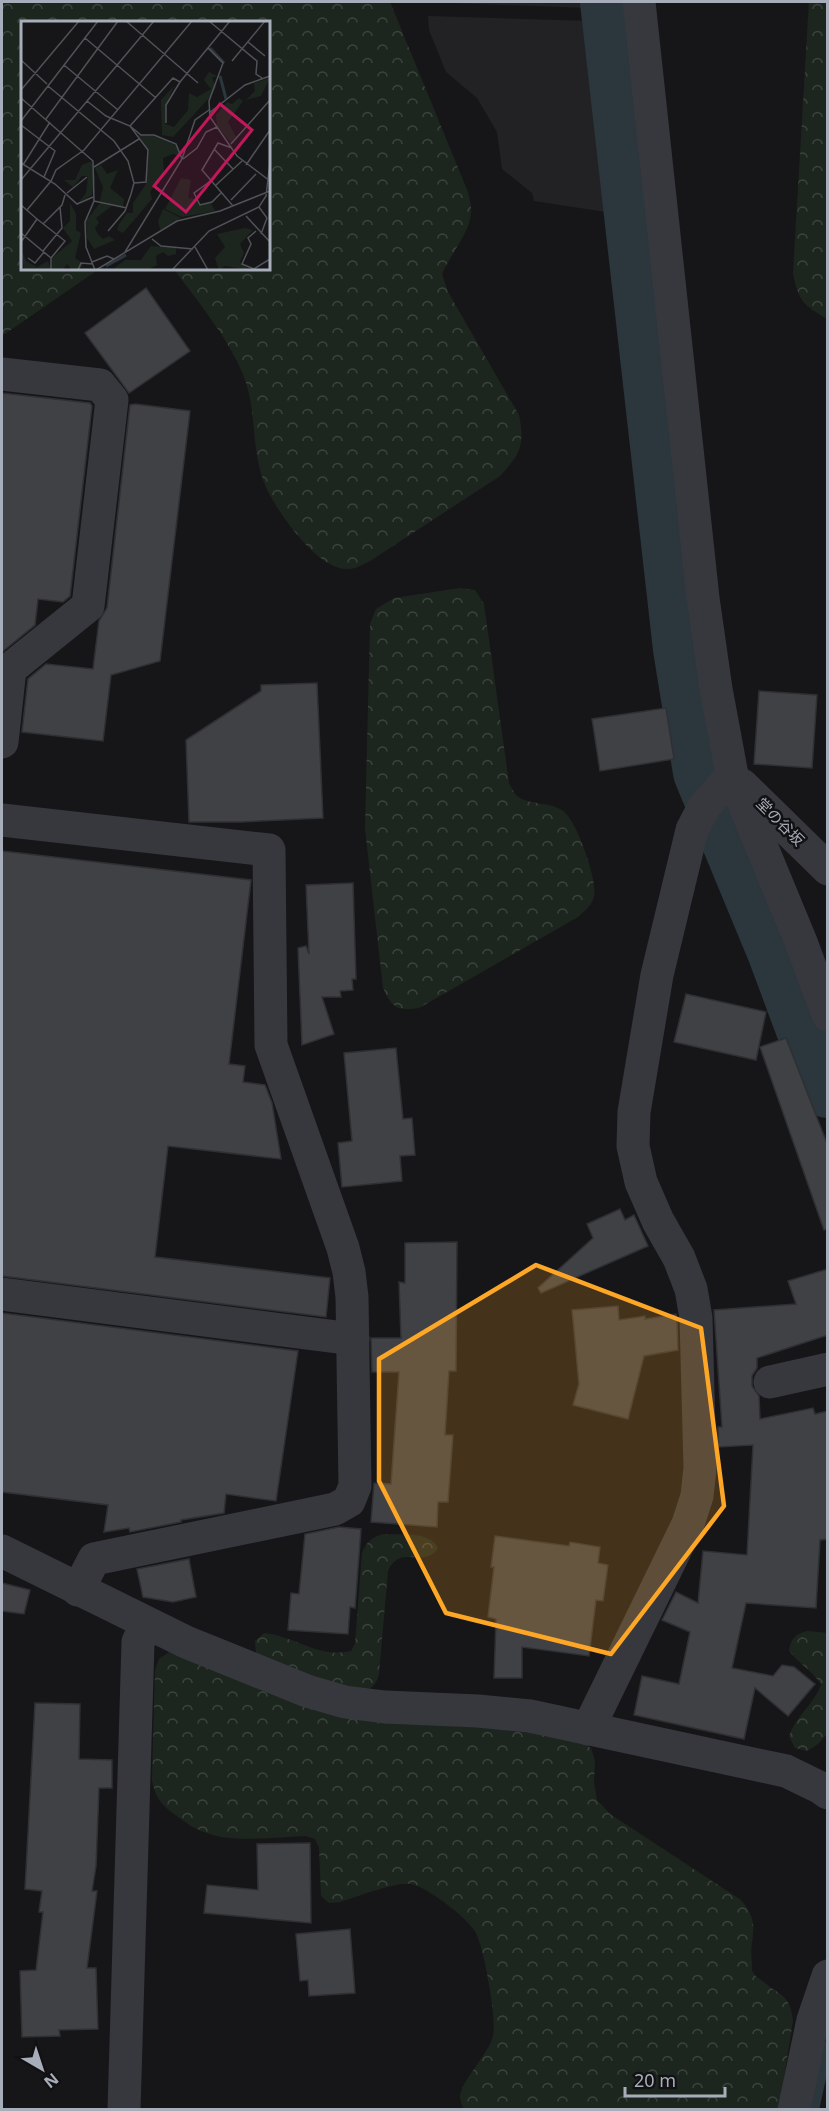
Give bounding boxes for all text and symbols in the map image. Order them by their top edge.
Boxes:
inset map [21,21,270,270]
street label: 堂の谷坂 [752,793,809,850]
north arrow [12,2039,72,2099]
scale bar [625,2060,726,2098]
text: N [39,2068,63,2093]
text: 20 m [634,2068,676,2092]

